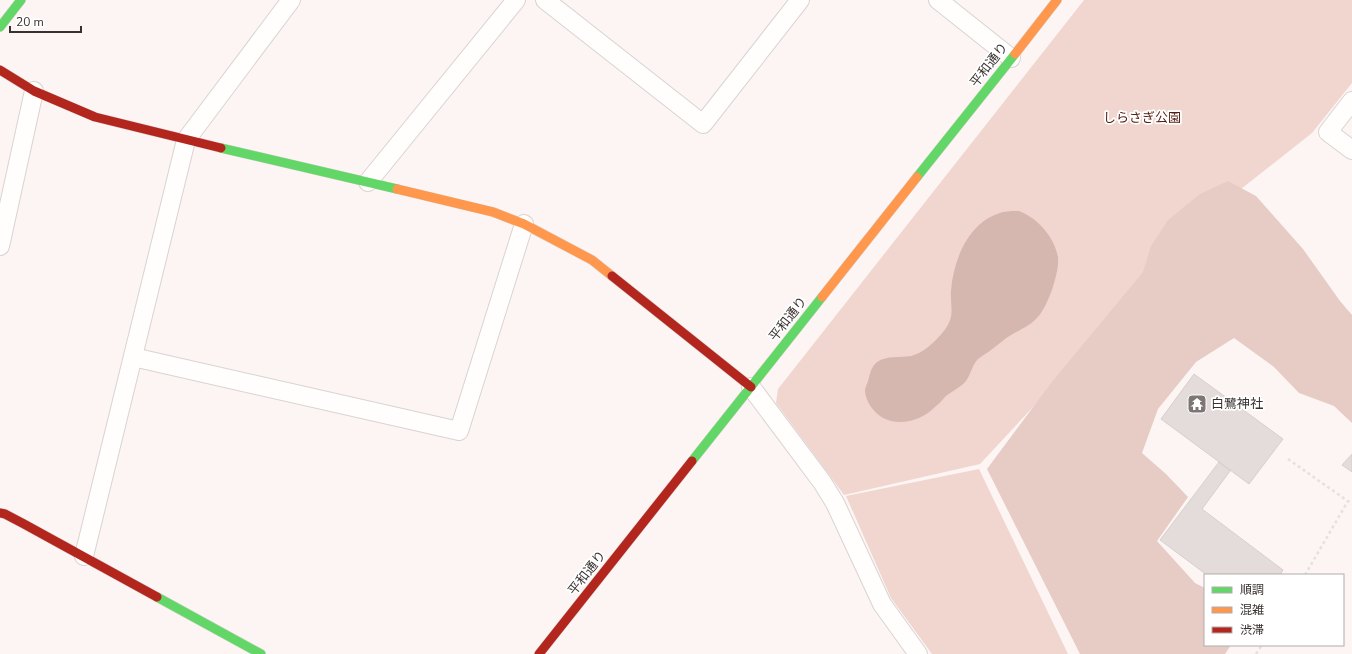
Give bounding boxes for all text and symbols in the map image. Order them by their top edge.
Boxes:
scale bar [10,8,81,34]
text: 20 m [16,14,44,30]
street label: 平和通り [966,39,1012,91]
park label: しらさぎ公園 [1103,109,1181,127]
street label: 平和通り [765,293,811,345]
temple icon: 白鷺神社 [1186,393,1208,415]
place label: 白鷺神社 [1211,395,1263,413]
street label: 平和通り [564,547,610,599]
legend [1204,574,1344,646]
text: 順調 [1240,582,1264,598]
text: 混雑 [1240,602,1264,618]
text: 渋滞 [1240,622,1264,638]

